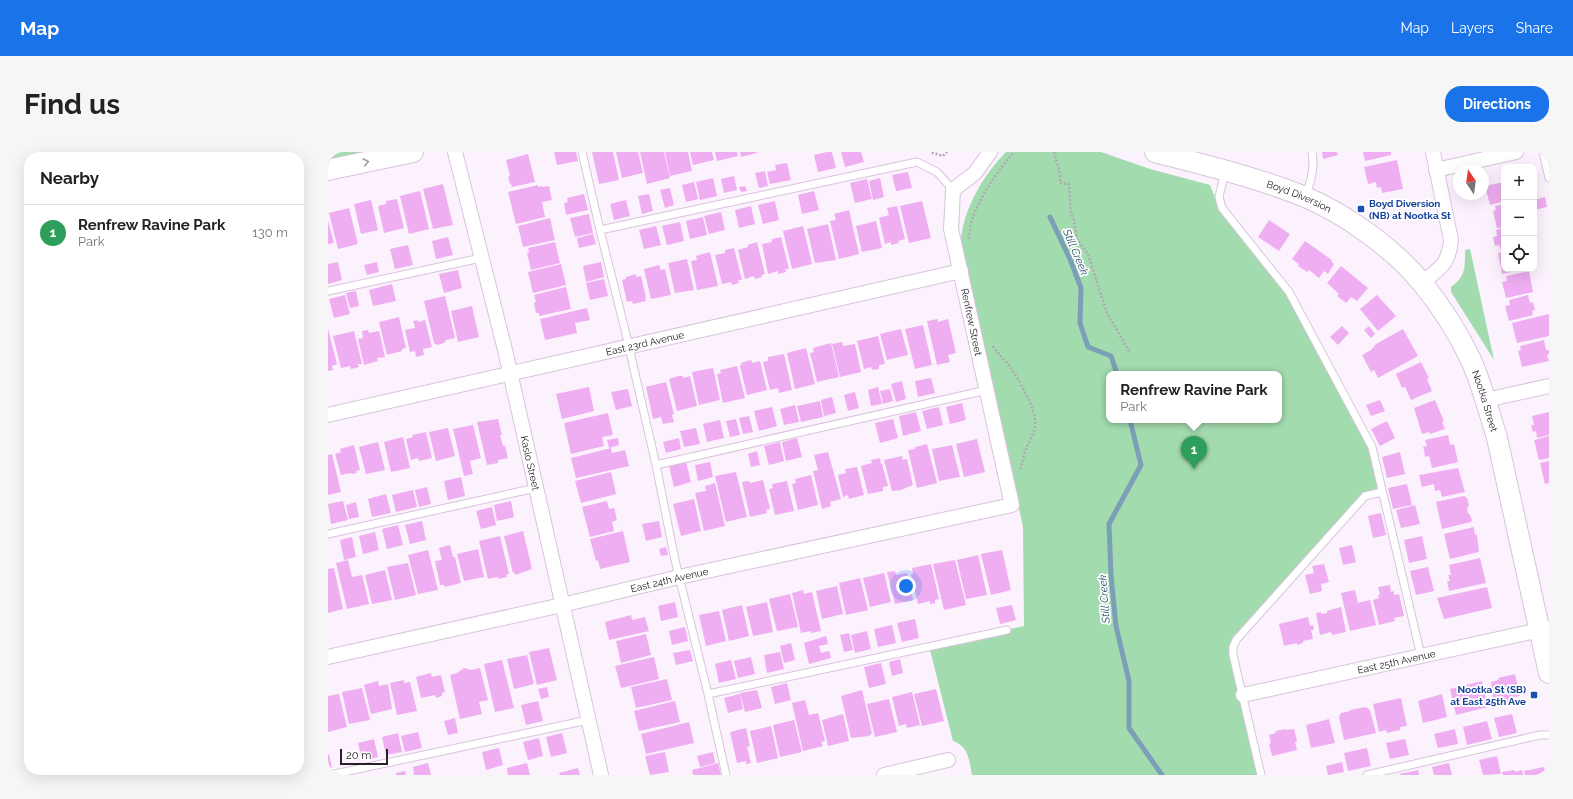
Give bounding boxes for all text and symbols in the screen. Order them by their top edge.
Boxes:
text: Map [20,17,59,39]
text: Map [1401,20,1429,36]
text: Layers [1451,20,1494,36]
text: Share [1516,20,1553,36]
button: Directions [1445,86,1549,122]
text: Find us [24,88,120,121]
one-way arrow [363,159,369,167]
north arrow [1453,164,1489,200]
map controls [1501,164,1537,272]
button: + [1501,164,1537,200]
text: Nearby [40,168,99,188]
street label: Boyd Diversion [1265,178,1333,215]
place label: Boyd Diversion (NB) at Nootka St [1369,198,1451,221]
button: − [1501,200,1537,236]
marker: Boyd Diversion (NB) at Nootka St [1356,204,1366,214]
text: Renfrew Ravine Park [78,216,225,234]
text: 1 [50,225,56,240]
text: 130 m [252,225,288,240]
water label: Still Creek [1060,226,1091,277]
text: Park [78,234,105,249]
button: locate [1501,236,1537,272]
street label: Renfrew Street [959,287,984,357]
street label: East 23rd Avenue [605,329,685,358]
street label: Nootka Street [1470,369,1500,434]
popup [1106,371,1282,423]
text: Renfrew Ravine Park [1120,381,1268,399]
text: Park [1120,399,1147,414]
street label: Kaslo Street [519,435,542,492]
pin: 1 [1181,436,1207,469]
street label: East 24th Avenue [629,566,709,594]
water label: Still Creek [1096,574,1113,625]
your location [896,576,916,596]
street label: East 25th Avenue [1356,648,1437,676]
place label: Nootka St (SB) at East 25th Ave [1450,684,1526,707]
marker: Nootka St (SB) at East 25th Ave [1529,690,1539,700]
scale bar [340,747,388,766]
text: 20 m [346,749,371,762]

